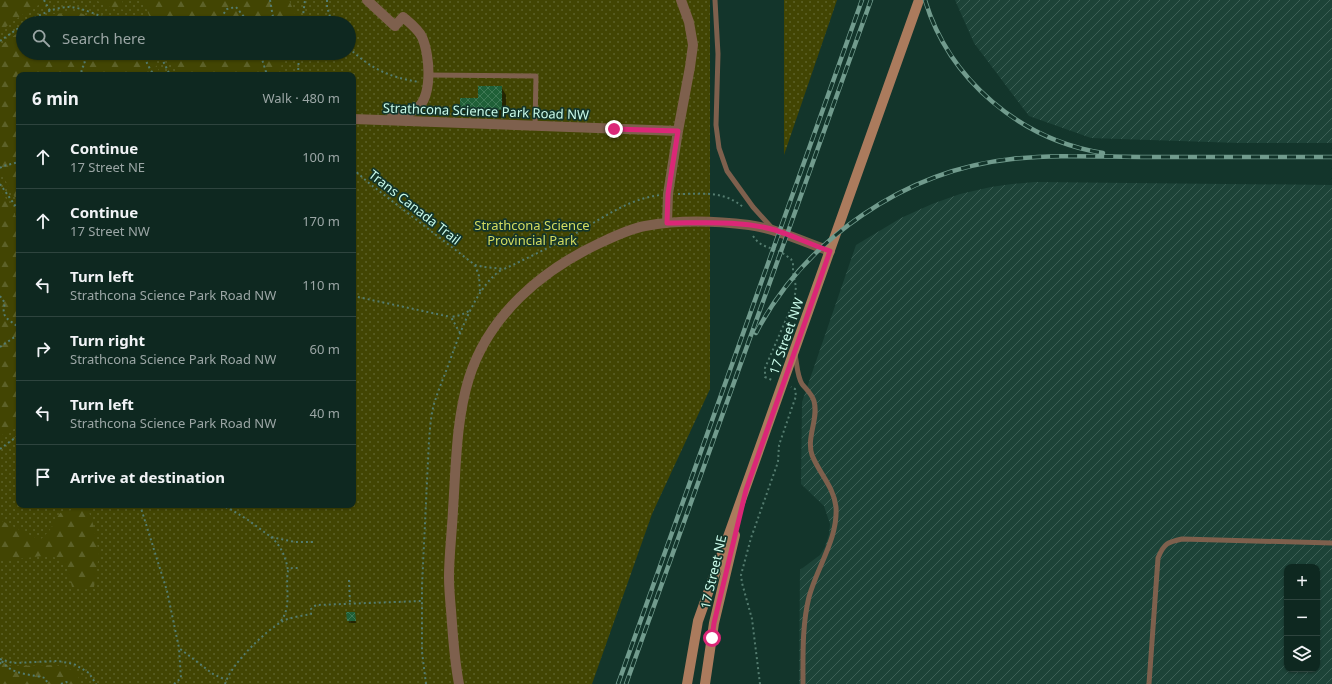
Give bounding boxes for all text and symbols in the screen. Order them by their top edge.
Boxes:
search box [16,16,356,60]
icon: search [30,27,52,49]
text: Search here [62,28,145,48]
text: 6 min [32,87,79,110]
text: Walk · 480 m [262,89,340,107]
street label: Strathcona Science Park Road NW [383,98,589,124]
route end [605,120,623,138]
text: Continue [70,138,138,158]
icon: ahead [32,146,54,168]
text: 100 m [302,148,340,166]
text: 17 Street NE [70,158,145,176]
street label: Trans Canada Trail [365,165,465,249]
text: Continue [70,202,138,222]
icon: ahead [32,210,54,232]
text: 170 m [302,212,340,230]
park label: Strathcona Science Provincial Park [474,216,590,249]
text: 17 Street NW [70,222,150,240]
text: Turn left [70,266,134,286]
icon: left [32,274,54,296]
text: 110 m [302,276,340,294]
text: Strathcona Science Park Road NW [70,286,276,304]
street label: 17 Street NW [764,295,808,377]
text: Turn right [70,330,145,350]
icon: right [32,338,54,360]
text: 60 m [310,340,340,358]
text: Strathcona Science Park Road NW [70,350,276,368]
text: Turn left [70,394,134,414]
icon: left [32,402,54,424]
text: 40 m [310,404,340,422]
text: Strathcona Science Park Road NW [70,414,276,432]
icon: arrive [32,466,54,488]
text: Arrive at destination [70,467,225,487]
street label: 17 Street NE [696,533,730,611]
map controls [1284,564,1320,672]
button: + [1284,564,1320,600]
button: − [1284,600,1320,636]
route start [703,629,721,647]
button: layers [1284,636,1320,672]

